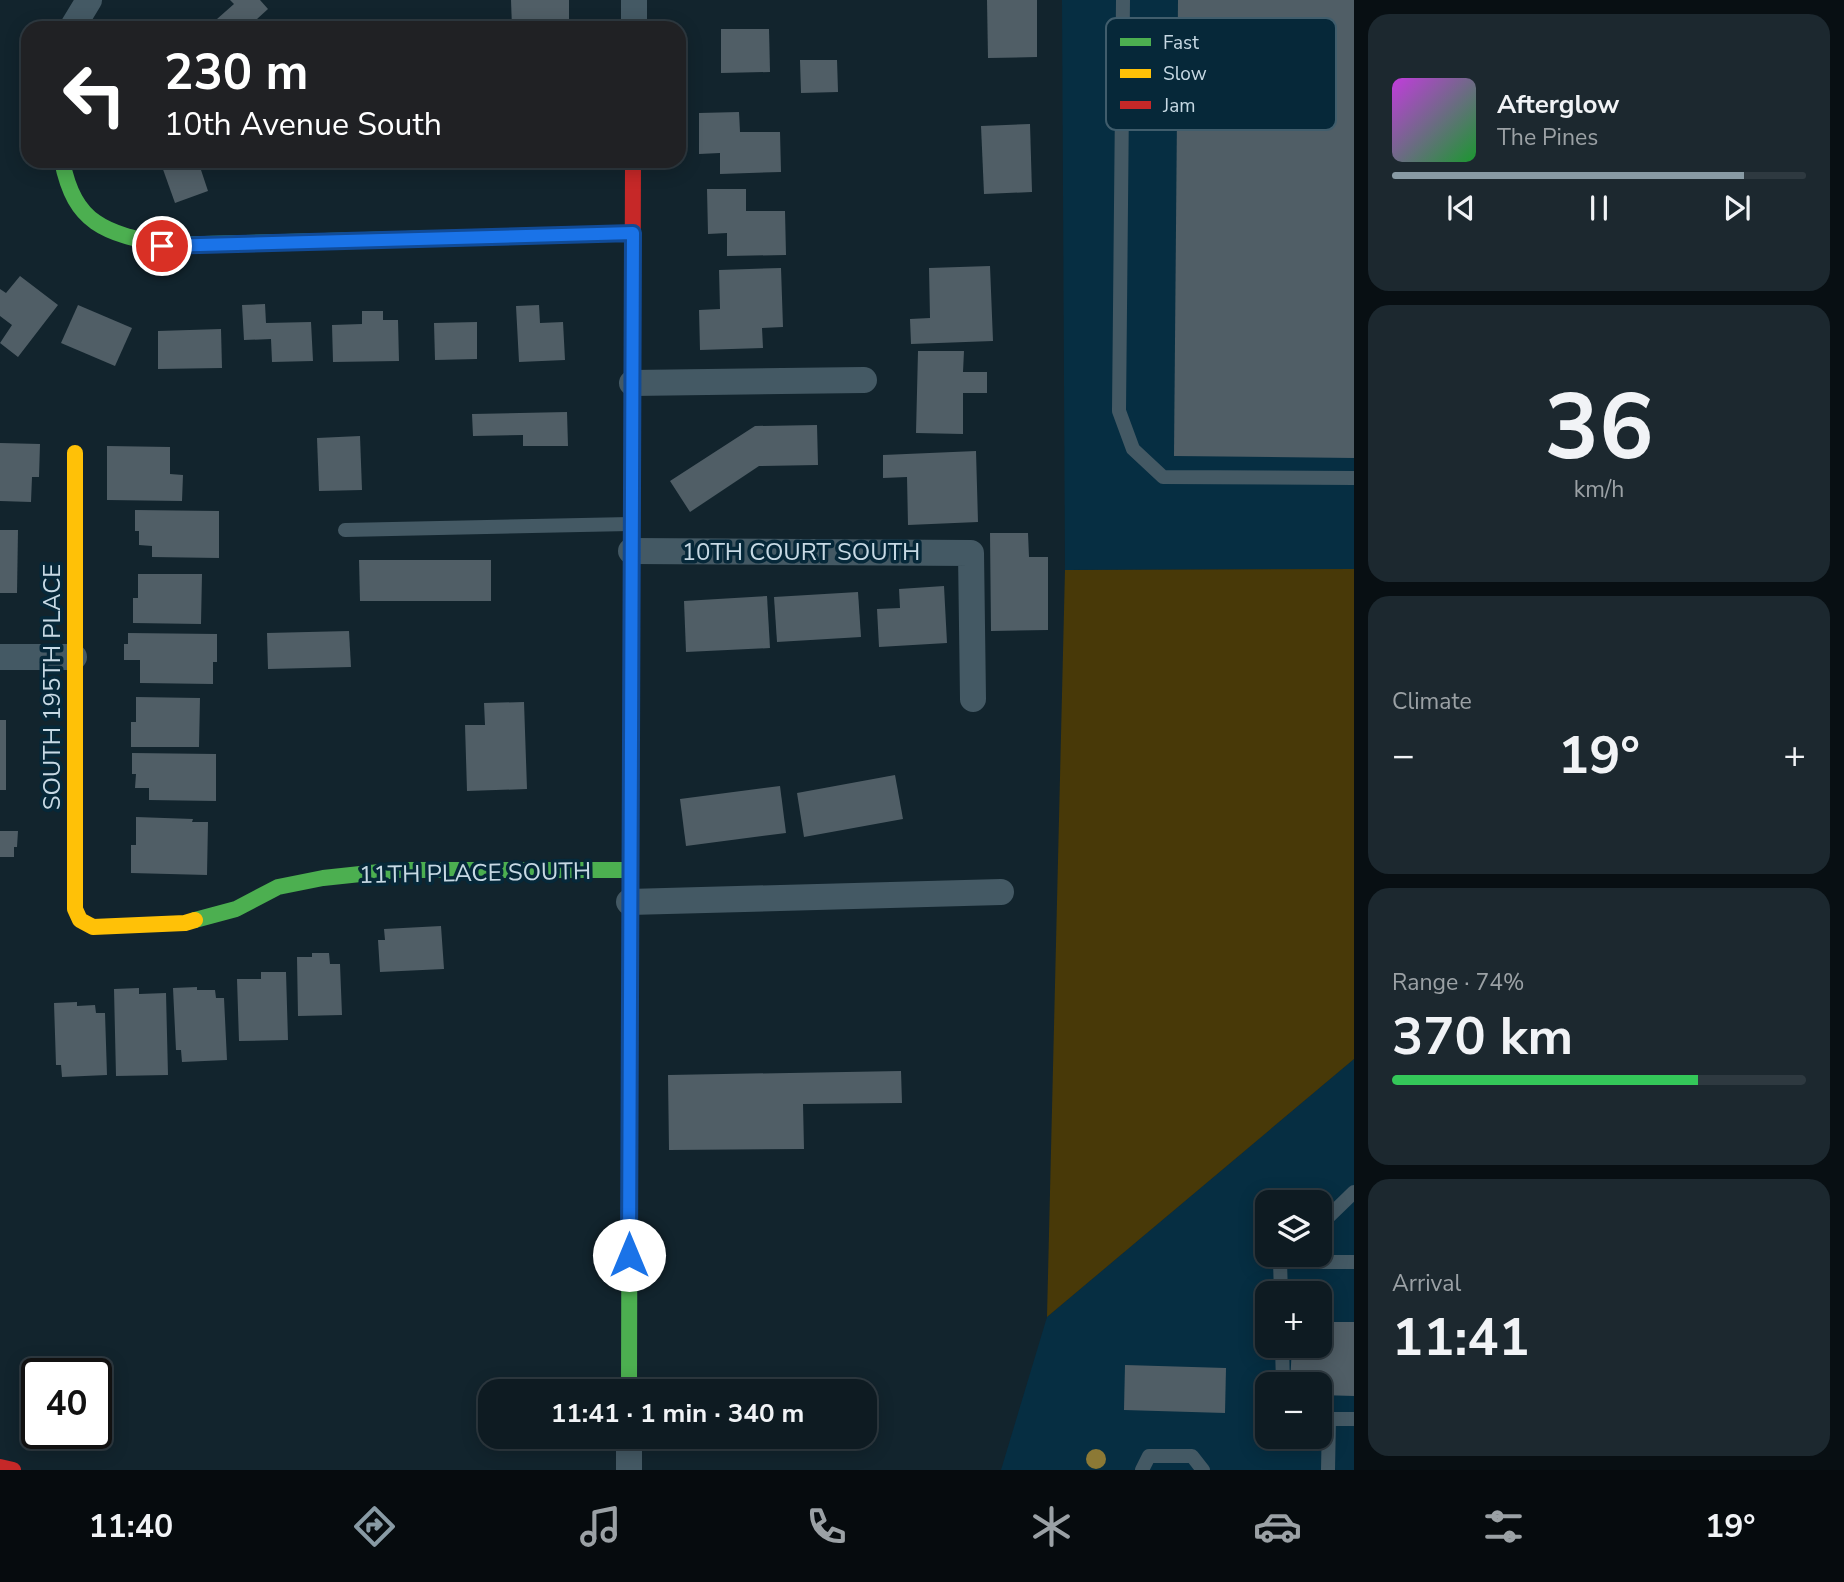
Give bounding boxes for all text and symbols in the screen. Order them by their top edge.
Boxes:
legend [1106,18,1336,130]
text: Fast [1163,30,1199,56]
text: 230 m [164,39,308,106]
icon: left [49,49,140,140]
text: Slow [1163,61,1207,87]
text: Afterglow [1497,87,1620,122]
text: Jam [1162,93,1196,119]
text: 10th Avenue South [164,103,442,146]
text: The Pines [1497,122,1598,153]
icon: previous [1442,189,1480,227]
icon: pause [1580,189,1618,227]
icon: next [1718,189,1756,227]
pin [132,216,192,276]
icon: arrive [143,227,181,265]
text: 36 [1544,366,1654,490]
text: km/h [1574,474,1624,505]
street label: 10TH COURT SOUTH [682,536,920,568]
street label: SOUTH 195TH PLACE [36,564,68,810]
text: Climate [1392,686,1472,717]
text: 19° [1558,720,1640,791]
text: − [1392,730,1415,781]
text: + [1783,730,1806,781]
street label: 11TH PLACE SOUTH [359,855,591,891]
text: Range · 74% [1392,967,1524,998]
text: 370 km [1392,1001,1573,1072]
map controls [1255,1190,1332,1449]
button: layers [1255,1190,1332,1267]
position arrow [592,1218,666,1292]
text: Arrival [1392,1268,1461,1299]
button: + [1255,1281,1332,1358]
text: 11:41 [1392,1302,1530,1373]
speed limit sign: 40 [21,1358,112,1449]
button: − [1255,1372,1332,1449]
text: 11:41 · 1 min · 340 m [551,1396,804,1431]
icon: directions [350,1502,399,1551]
icon: music [576,1502,625,1551]
icon: phone [802,1502,851,1551]
icon: climate [1027,1502,1076,1551]
icon: car [1253,1502,1302,1551]
icon: filters [1479,1502,1528,1551]
text: 11:40 [88,1505,173,1548]
text: 19° [1705,1505,1755,1548]

